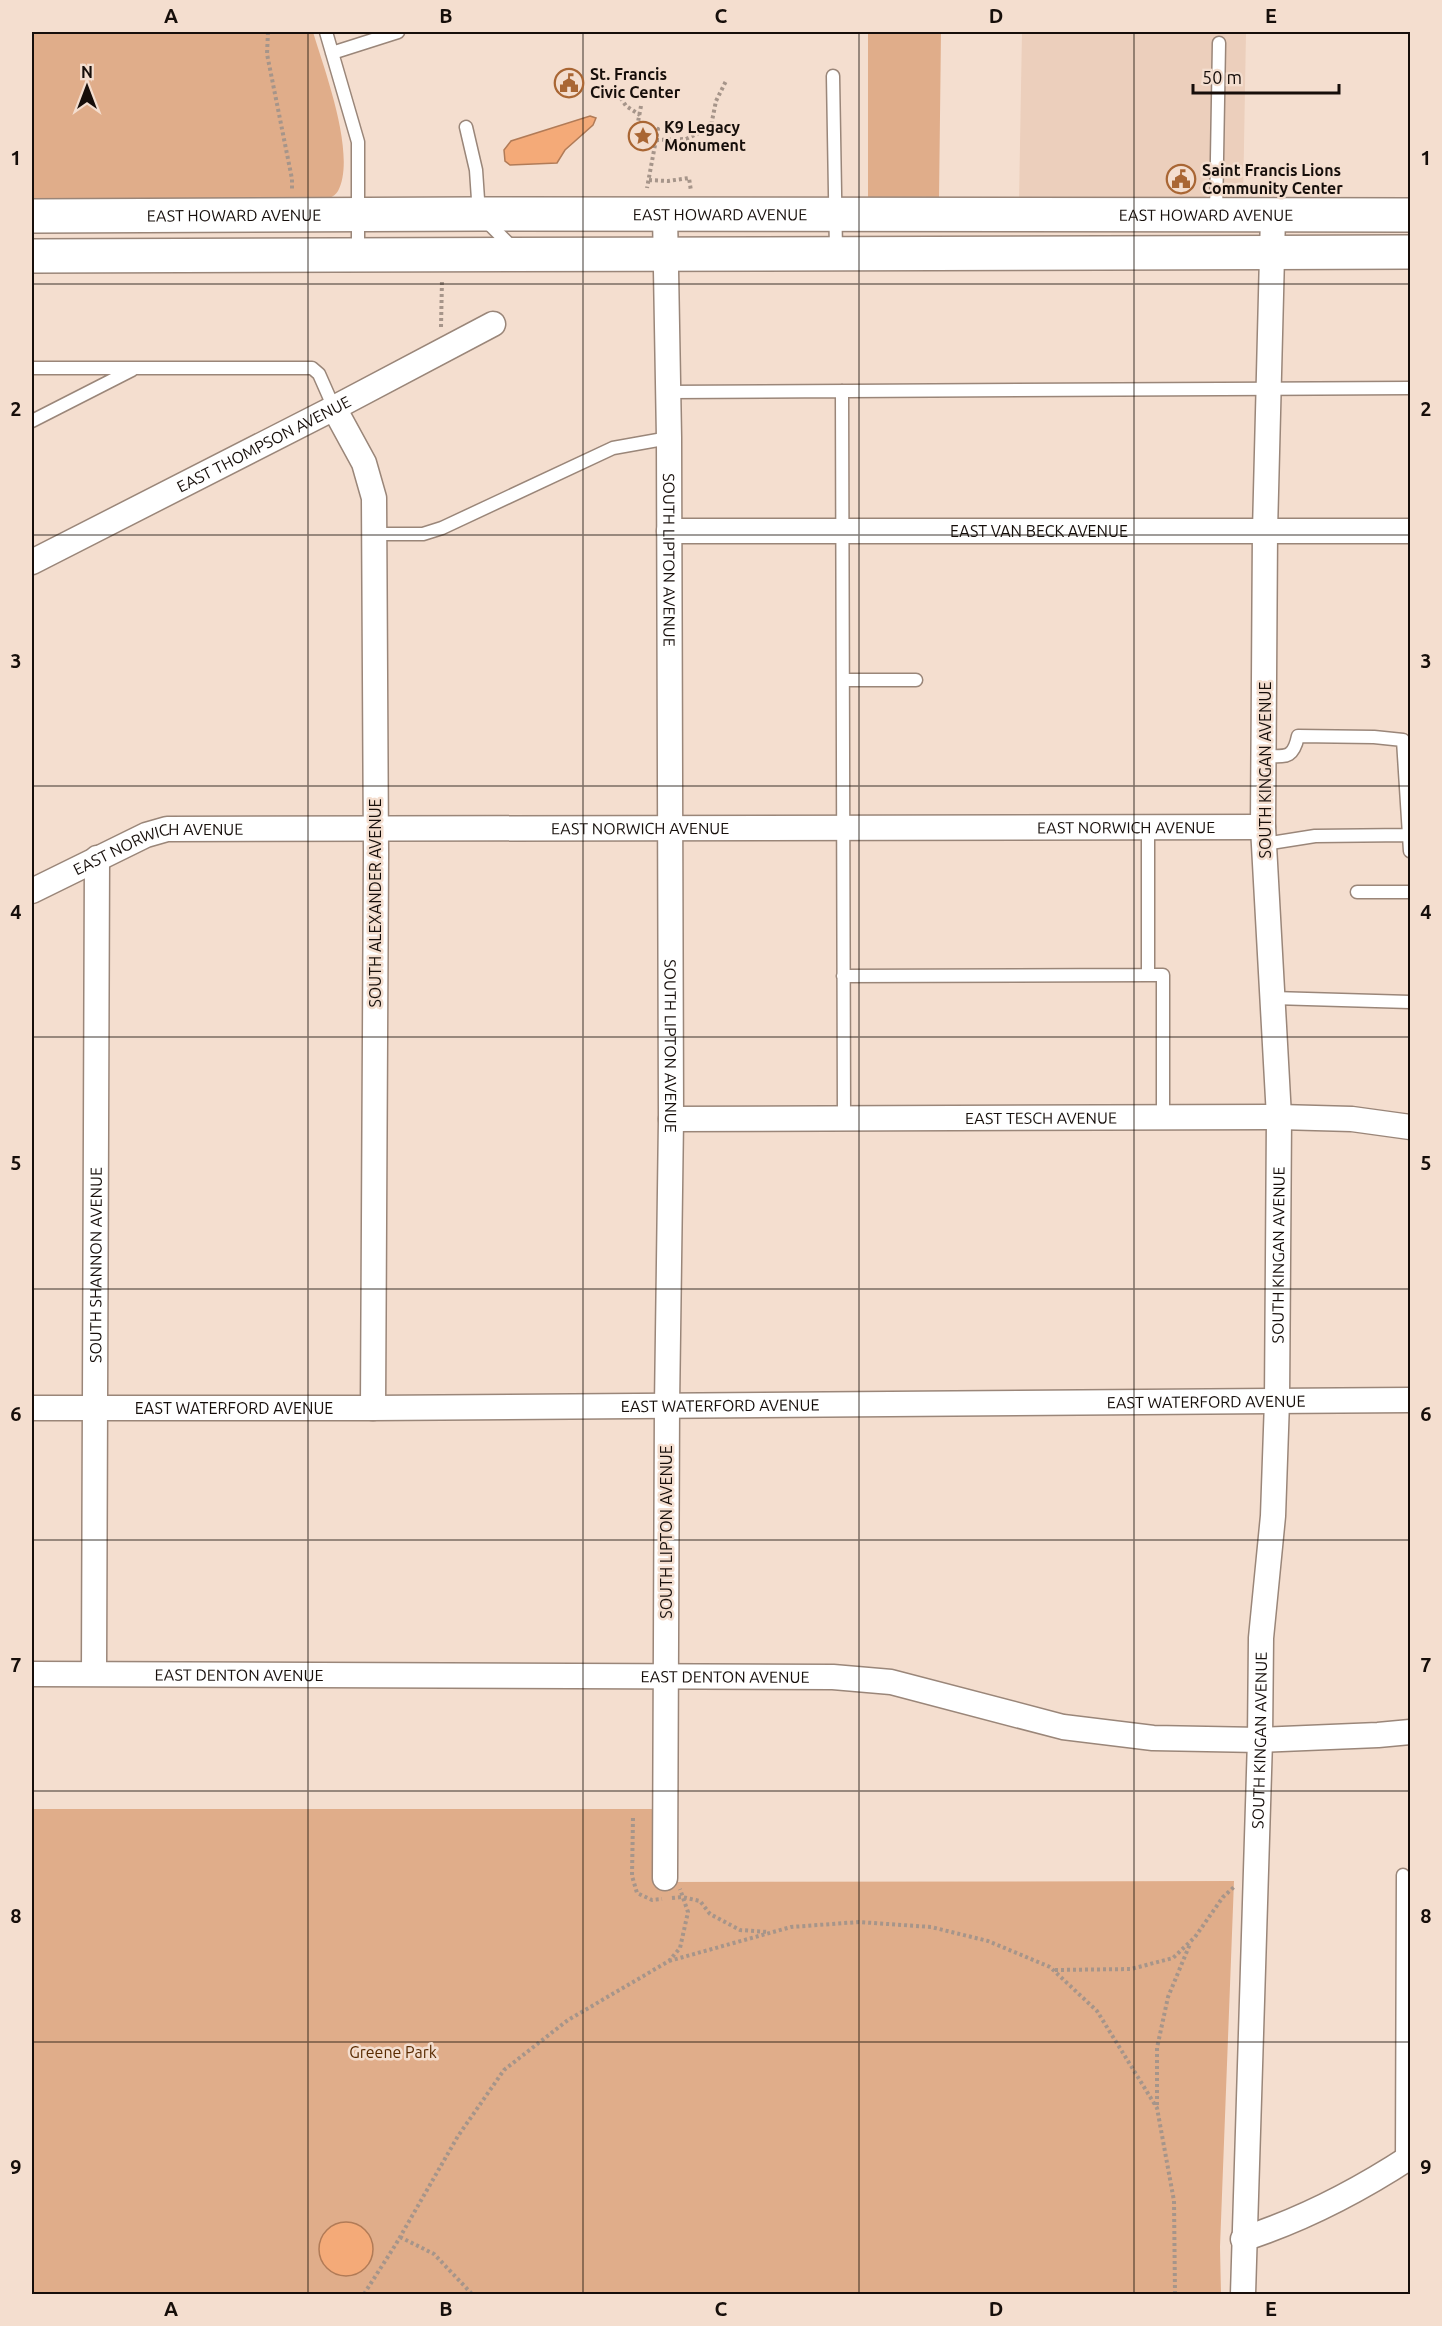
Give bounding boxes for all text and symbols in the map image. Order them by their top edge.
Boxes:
text: A [164,4,178,27]
text: B [439,4,453,27]
text: C [715,4,728,27]
text: D [989,4,1003,27]
text: E [1265,4,1277,27]
north arrow [57,57,117,117]
scale bar [1193,57,1338,95]
text: N [81,63,93,81]
place label: St. Francis Civic Center [590,65,681,101]
public building icon: St. Francis Civic Center [553,67,585,99]
text: 50 m [1202,67,1242,87]
place label: K9 Legacy Monument [664,118,746,154]
place icon: K9 Legacy Monument [627,120,659,152]
text: 1 [10,146,22,169]
text: 1 [1420,146,1432,169]
place label: Saint Francis Lions Community Center [1202,161,1343,197]
public building icon: Saint Francis Lions Community Center [1165,163,1197,195]
street label: EAST HOWARD AVENUE [633,205,807,223]
street label: EAST HOWARD AVENUE [147,206,321,224]
street label: EAST HOWARD AVENUE [1119,206,1293,224]
street label: EAST THOMPSON AVENUE [174,392,354,496]
text: 2 [10,397,22,420]
text: 2 [1420,397,1432,420]
street label: SOUTH LIPTON AVENUE [660,473,679,647]
street label: EAST VAN BECK AVENUE [950,522,1128,540]
text: 3 [10,649,22,672]
text: 3 [1420,649,1432,672]
street label: SOUTH KINGAN AVENUE [1256,682,1274,858]
street label: SOUTH ALEXANDER AVENUE [366,798,384,1008]
street label: EAST NORWICH AVENUE [1037,818,1215,836]
street label: EAST NORWICH AVENUE [551,819,729,837]
street label: EAST NORWICH AVENUE [70,820,243,878]
text: 4 [10,900,22,923]
text: 4 [1420,900,1432,923]
street label: SOUTH LIPTON AVENUE [662,959,680,1133]
street label: EAST TESCH AVENUE [965,1109,1117,1127]
text: 5 [10,1151,22,1174]
text: 5 [1420,1151,1432,1174]
street label: SOUTH KINGAN AVENUE [1268,1166,1288,1343]
street label: SOUTH SHANNON AVENUE [86,1167,105,1363]
street label: EAST WATERFORD AVENUE [1107,1392,1305,1411]
street label: EAST WATERFORD AVENUE [621,1396,819,1415]
street label: EAST WATERFORD AVENUE [135,1399,333,1417]
text: 6 [10,1402,22,1425]
text: 6 [1420,1402,1432,1425]
street label: SOUTH LIPTON AVENUE [657,1445,675,1619]
street label: SOUTH KINGAN AVENUE [1248,1652,1270,1829]
text: 7 [10,1653,22,1676]
text: 7 [1420,1653,1432,1676]
street label: EAST DENTON AVENUE [155,1665,323,1684]
street label: EAST DENTON AVENUE [641,1667,809,1686]
text: 8 [10,1904,22,1927]
text: 8 [1420,1904,1432,1927]
park label: Greene Park [349,2043,437,2061]
text: 9 [10,2155,22,2178]
text: 9 [1420,2155,1432,2178]
text: A [164,2297,178,2320]
text: B [439,2297,453,2320]
text: C [715,2297,728,2320]
text: D [989,2297,1003,2320]
text: E [1265,2297,1277,2320]

